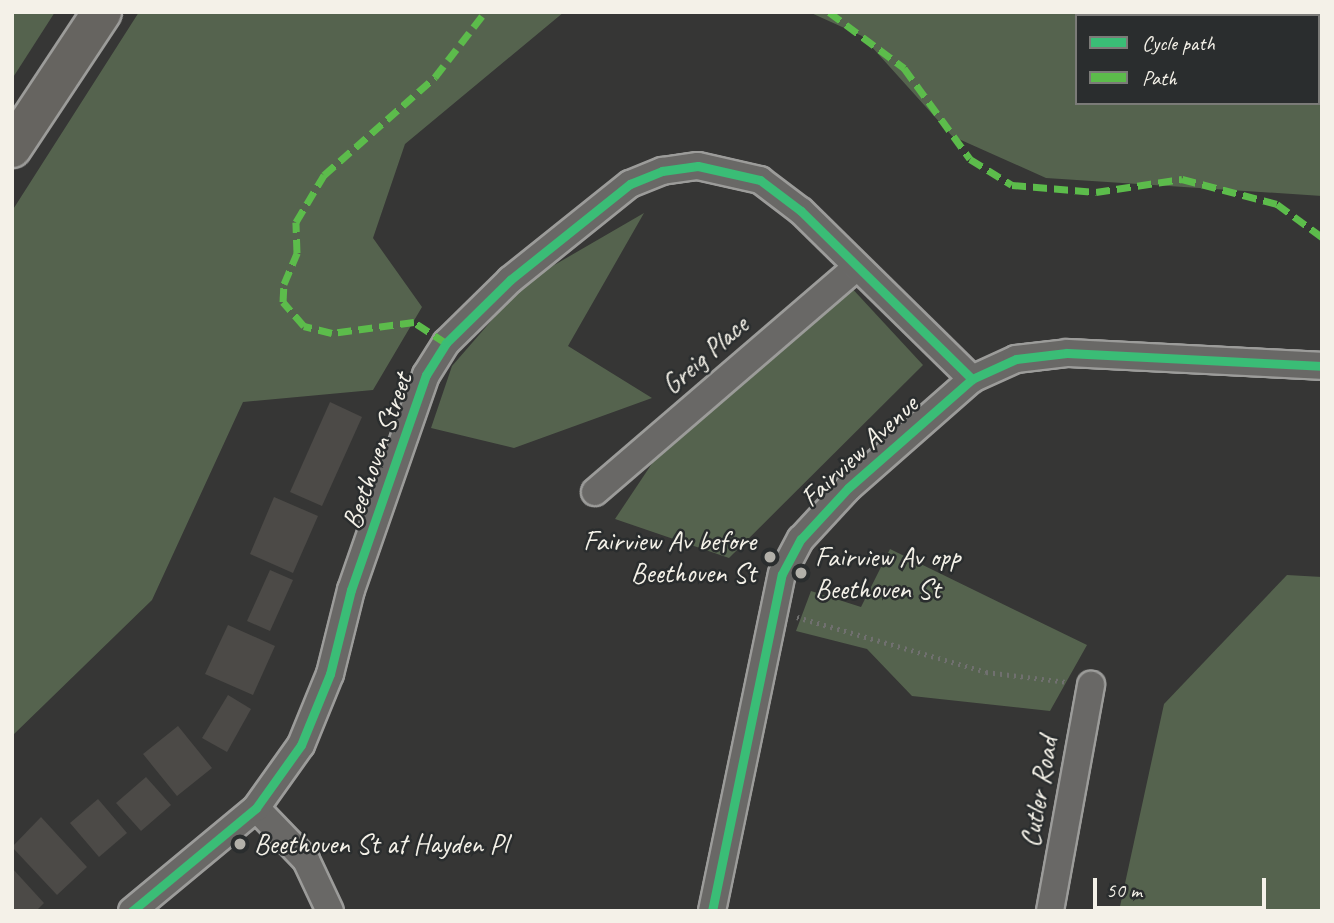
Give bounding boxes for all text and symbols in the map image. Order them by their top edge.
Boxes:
legend [1075,14,1320,105]
text: Cycle path [1142,30,1215,56]
text: Path [1142,65,1177,91]
street label: Greig Place [655,308,755,402]
street label: Beethoven Street [335,368,419,534]
street label: Fairview Avenue [793,388,925,514]
place label: Fairview Av before Beethoven St [583,524,756,590]
place label: Fairview Av opp Beethoven St [815,540,960,606]
marker: Fairview Av before Beethoven St [762,549,778,565]
marker: Fairview Av opp Beethoven St [793,565,809,581]
street label: Cutler Road [1013,735,1065,849]
place label: Beethoven St at Hayden Pl [254,827,509,861]
marker: Beethoven St at Hayden Pl [232,836,248,852]
scale bar [1096,864,1269,908]
text: 50 m [1106,877,1142,903]

